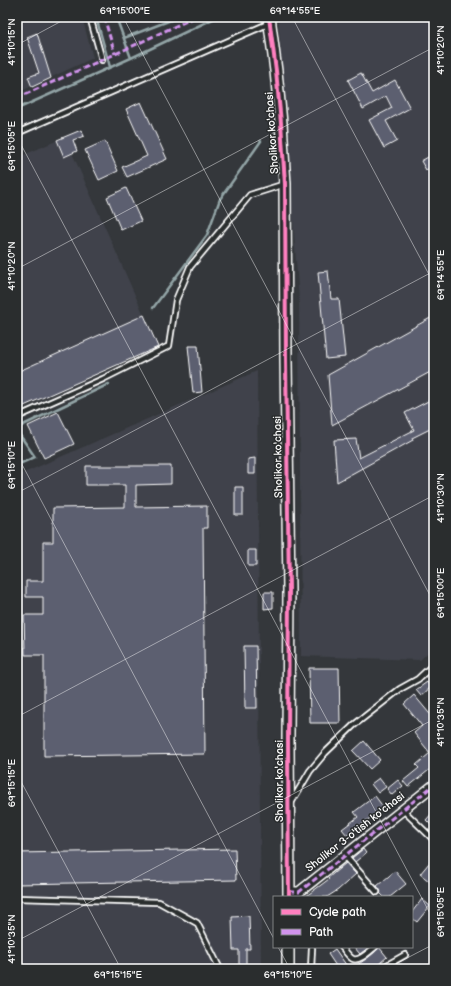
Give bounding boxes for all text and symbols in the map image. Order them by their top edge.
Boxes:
text: 69°15'00"E [100,5,151,17]
text: 69°14'55"E [270,5,321,17]
text: 41°10'15"N [6,18,18,66]
text: 41°10'20"N [435,25,447,75]
street label: Sholikor ko'chasi [263,92,281,174]
text: 69°15'05"E [6,120,18,171]
text: 41°10'20"N [6,241,18,291]
text: 69°14'55"E [435,249,447,300]
street label: Sholikor ko'chasi [271,416,285,498]
text: 69°15'10"E [6,440,18,489]
text: 41°10'30"N [435,473,447,523]
text: 69°15'00"E [435,567,447,618]
text: 41°10'35"N [435,697,447,747]
street label: Sholikor ko'chasi [273,740,286,822]
text: 69°15'15"E [6,758,18,807]
street label: Sholikor 3-o'tish ko'chasi [303,789,407,875]
text: 69°15'05"E [435,886,447,937]
legend [273,896,413,948]
text: Cycle path [309,905,366,920]
text: 41°10'35"N [6,914,18,964]
text: Path [309,925,334,940]
text: 69°15'15"E [94,969,143,981]
text: 69°15'10"E [264,969,313,981]

